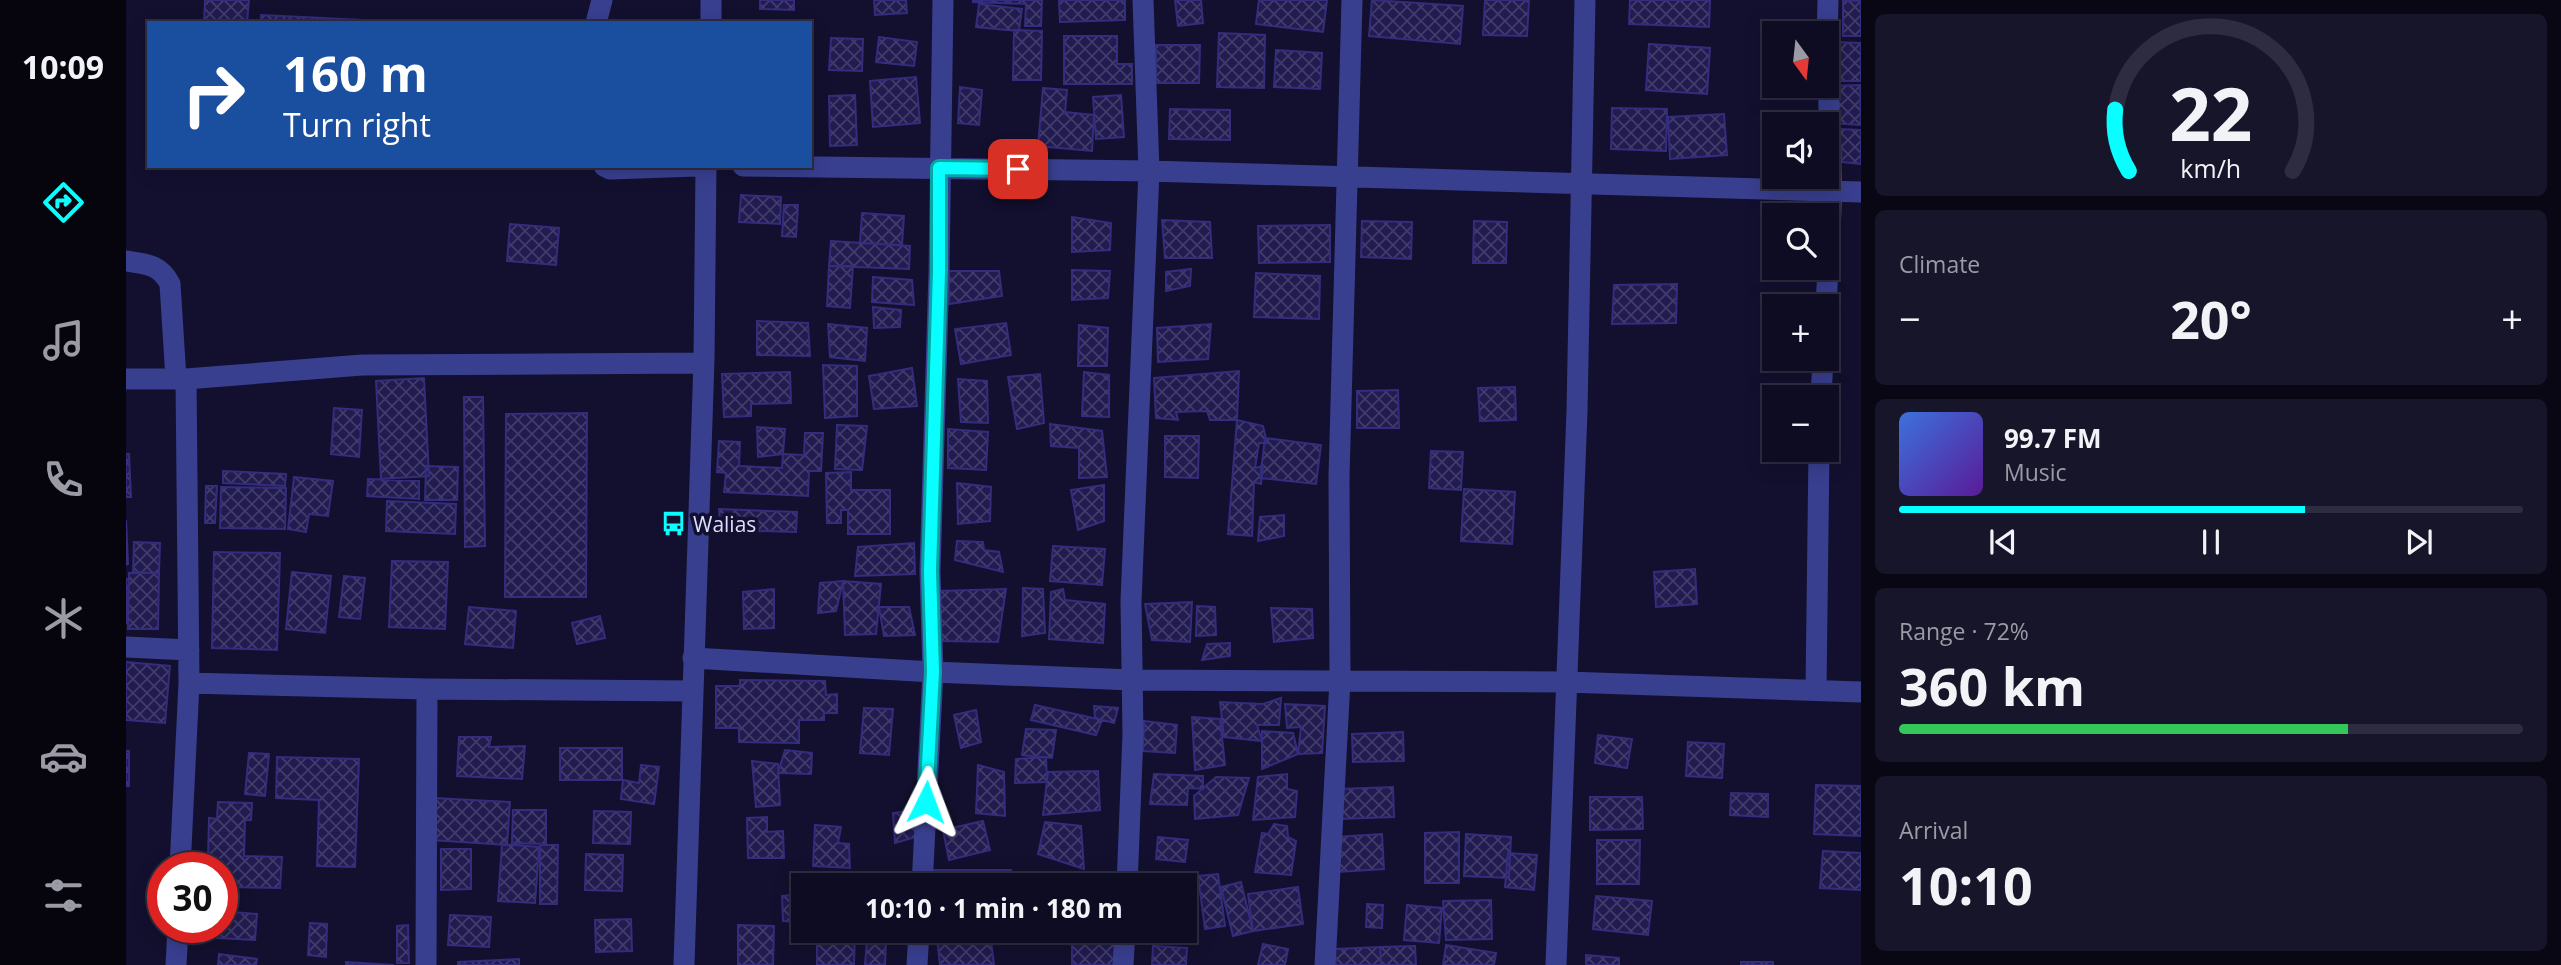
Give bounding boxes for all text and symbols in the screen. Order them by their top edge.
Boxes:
north arrow [1762,21,1839,98]
map controls [1762,21,1839,462]
text: 160 m [283,40,428,106]
text: 10:09 [22,45,104,88]
icon: right [168,49,259,140]
text: 22 [2169,63,2253,162]
text: Turn right [283,103,431,146]
button: sound [1762,112,1839,189]
pin [988,139,1048,199]
icon: arrive [999,150,1037,188]
text: km/h [2181,151,2241,185]
icon: directions [39,178,88,227]
button: search [1762,203,1839,280]
text: Climate [1899,248,1980,280]
text: 20° [2170,283,2252,354]
text: − [1899,292,1921,344]
text: + [2501,292,2523,344]
button: + [1762,294,1839,371]
icon: music [39,316,88,365]
button: − [1762,385,1839,462]
text: 99.7 FM [2004,420,2102,456]
icon: phone [39,455,88,504]
text: Music [2004,456,2067,488]
bus stop icon: Walias [659,510,687,538]
place label: Walias [693,510,756,538]
icon: previous [1984,523,2022,561]
icon: pause [2192,523,2230,561]
icon: next [2400,523,2438,561]
icon: climate [39,594,88,643]
text: Range · 72% [1899,615,2029,647]
text: 360 km [1899,650,2085,721]
icon: car [39,732,88,781]
position arrow [889,765,963,839]
text: Arrival [1899,814,1968,846]
text: 10:10 [1899,849,2033,920]
speed limit sign: 30 [147,852,238,943]
icon: filters [39,871,88,920]
text: 10:10 · 1 min · 180 m [865,890,1123,926]

